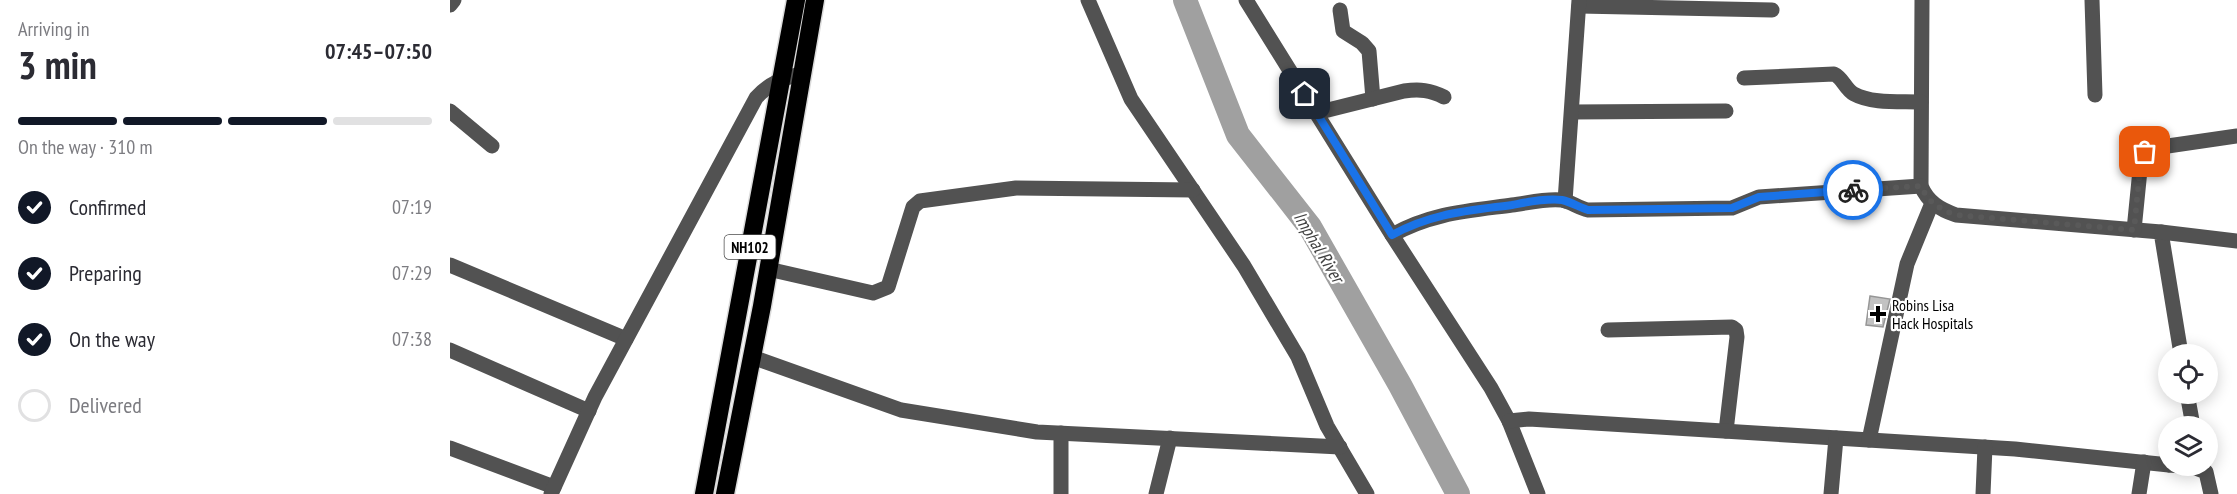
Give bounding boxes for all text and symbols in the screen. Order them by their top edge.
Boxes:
text: Arriving in [18,16,90,42]
text: 07:45–07:50 [325,37,432,65]
text: 3 min [18,39,97,90]
pin [1279,68,1330,119]
icon: home [1288,77,1321,110]
pin [2119,126,2170,177]
text: On the way · 310 m [18,134,153,160]
icon: bag [2128,135,2161,168]
courier [1823,160,1883,220]
icon: bike [1837,174,1870,207]
icon: check [18,191,51,224]
text: Confirmed [69,193,146,221]
text: 07:19 [392,194,432,220]
water label: Imphal River [1289,207,1351,289]
road number: NH102 [724,235,776,259]
icon: check [18,257,51,290]
text: Preparing [69,259,142,287]
text: 07:29 [392,260,432,286]
place label: Robins Lisa Hack Hospitals [1892,295,1973,333]
marker: Robins Lisa Hack Hospitals [1869,305,1887,323]
icon: check [18,323,51,356]
text: On the way [69,325,155,353]
text: 07:38 [392,326,432,352]
map controls [2158,344,2218,476]
button: locate [2158,344,2218,404]
text: Delivered [69,391,142,419]
button: layers [2158,416,2218,476]

